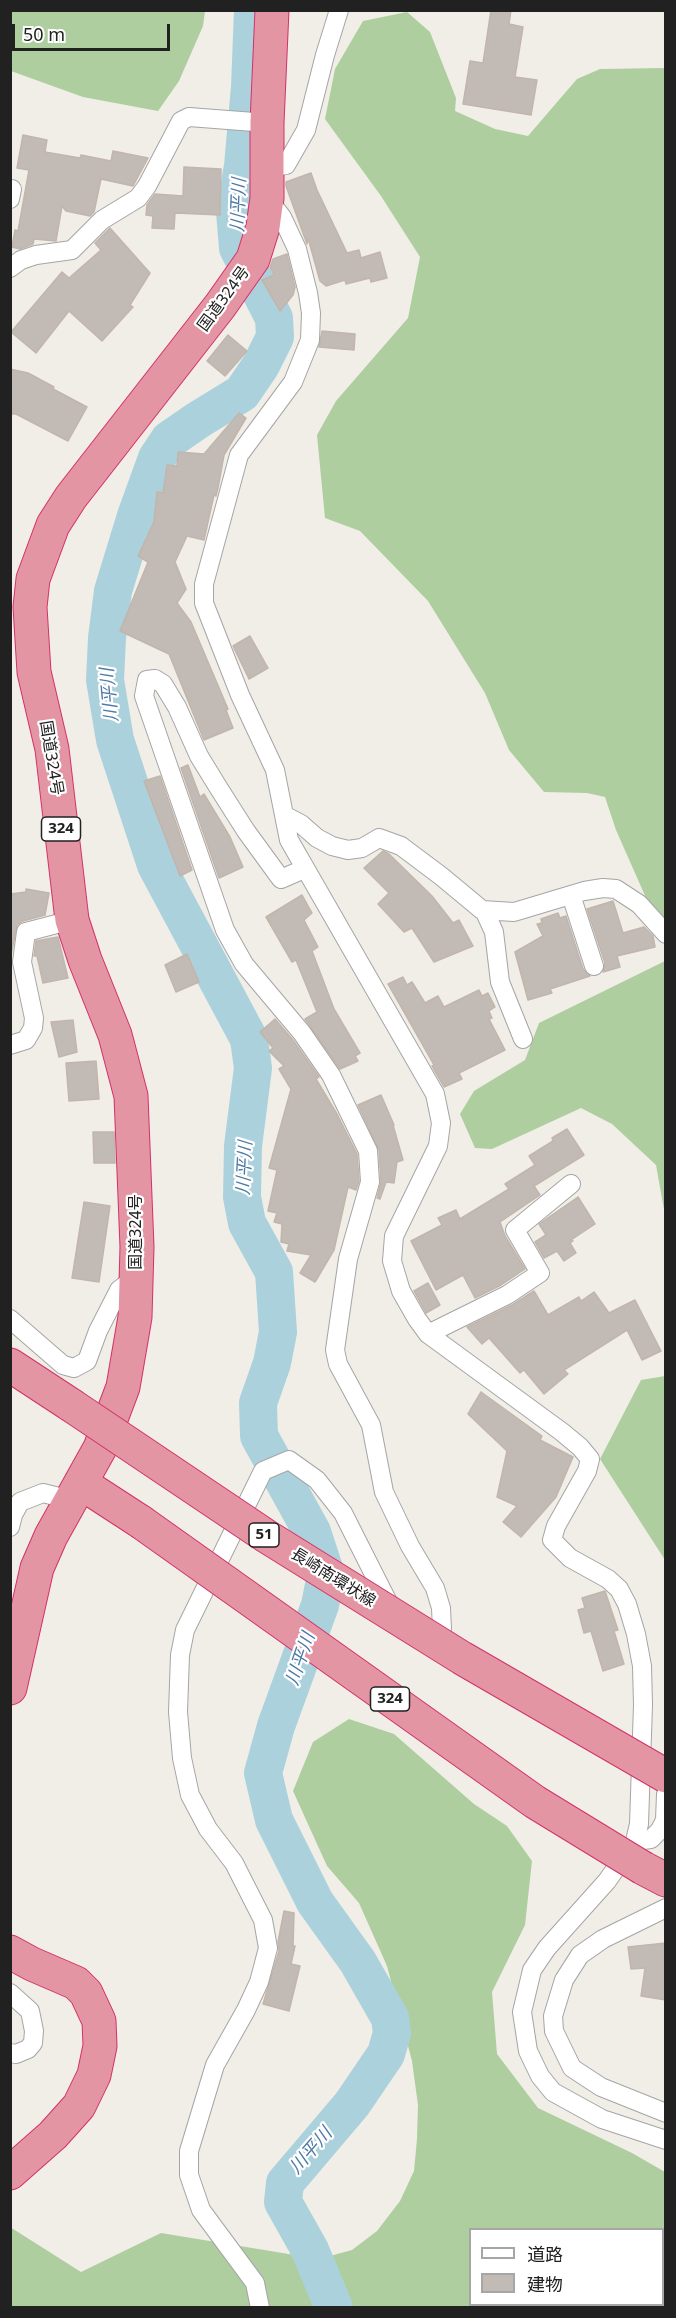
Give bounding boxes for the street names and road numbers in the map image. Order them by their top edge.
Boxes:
street label: 国道324号 [194,263,254,335]
street label: 国道324号 [36,719,66,797]
road number: 324 [42,817,80,841]
street label: 国道324号 [126,1194,146,1270]
road number: 51 [249,1523,279,1547]
street label: 長崎南環状線 [287,1544,379,1612]
road number: 324 [370,1687,410,1711]

